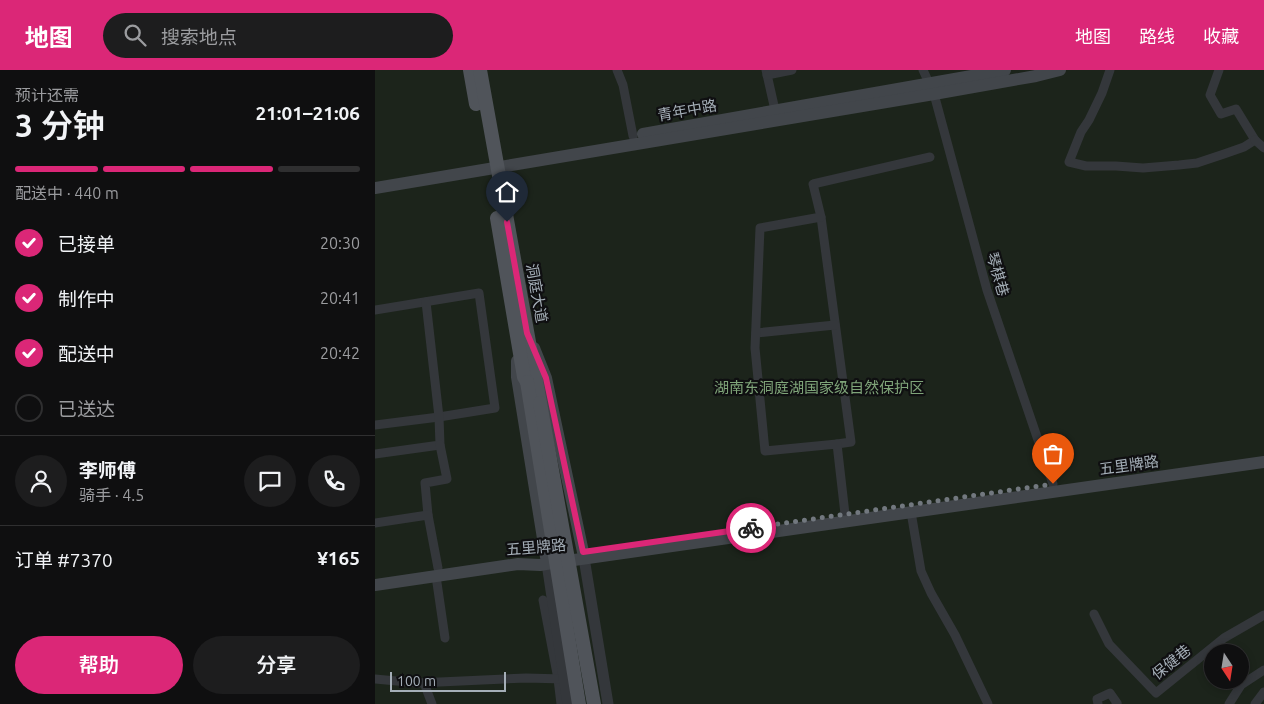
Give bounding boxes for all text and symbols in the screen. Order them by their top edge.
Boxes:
search box [103,13,453,58]
icon: search [121,21,149,49]
text: 地图 [25,24,73,51]
text: 搜索地点 [161,26,237,48]
text: 地图 [1075,26,1111,46]
text: 路线 [1139,26,1175,46]
text: 收藏 [1203,26,1239,46]
text: 预计还需 [15,86,79,104]
street label: 青年中路 [656,96,718,124]
text: 21:01–21:06 [255,102,360,124]
text: 3 分钟 [15,107,105,143]
pin [486,171,528,222]
icon: home [493,178,521,206]
text: 配送中 · 440 m [15,184,119,202]
icon: check [15,229,43,257]
text: 已接单 [58,233,115,255]
text: 20:30 [320,234,360,252]
street label: 琴棋巷 [984,250,1012,298]
street label: 洞庭大道 [523,262,551,324]
icon: check [15,284,43,312]
text: 制作中 [58,288,115,310]
text: 20:41 [320,289,360,307]
icon: check [15,339,43,367]
text: 配送中 [58,343,115,365]
text: 20:42 [320,344,360,362]
park label: 湖南东洞庭湖国家级自然保护区 [714,379,924,396]
text: 已送达 [58,398,115,420]
pin [1032,433,1074,484]
icon: bag [1039,440,1067,468]
street label: 五里牌路 [1098,452,1160,478]
button: person [15,455,67,507]
button: chat [244,455,296,507]
button: phone [308,455,360,507]
text: 李师傅 [79,459,136,481]
text: 骑手 · 4.5 [79,486,144,504]
courier [726,503,776,553]
icon: bike [737,514,765,542]
street label: 五里牌路 [505,536,567,558]
text: ¥165 [317,547,360,569]
text: 订单 #7370 [15,549,113,571]
button: 帮助 [15,636,183,694]
button: 分享 [193,636,360,694]
street label: 保健巷 [1148,641,1194,683]
north arrow [1204,644,1249,689]
map controls [1204,644,1249,689]
scale bar [390,669,506,692]
text: 100 m [397,673,436,689]

